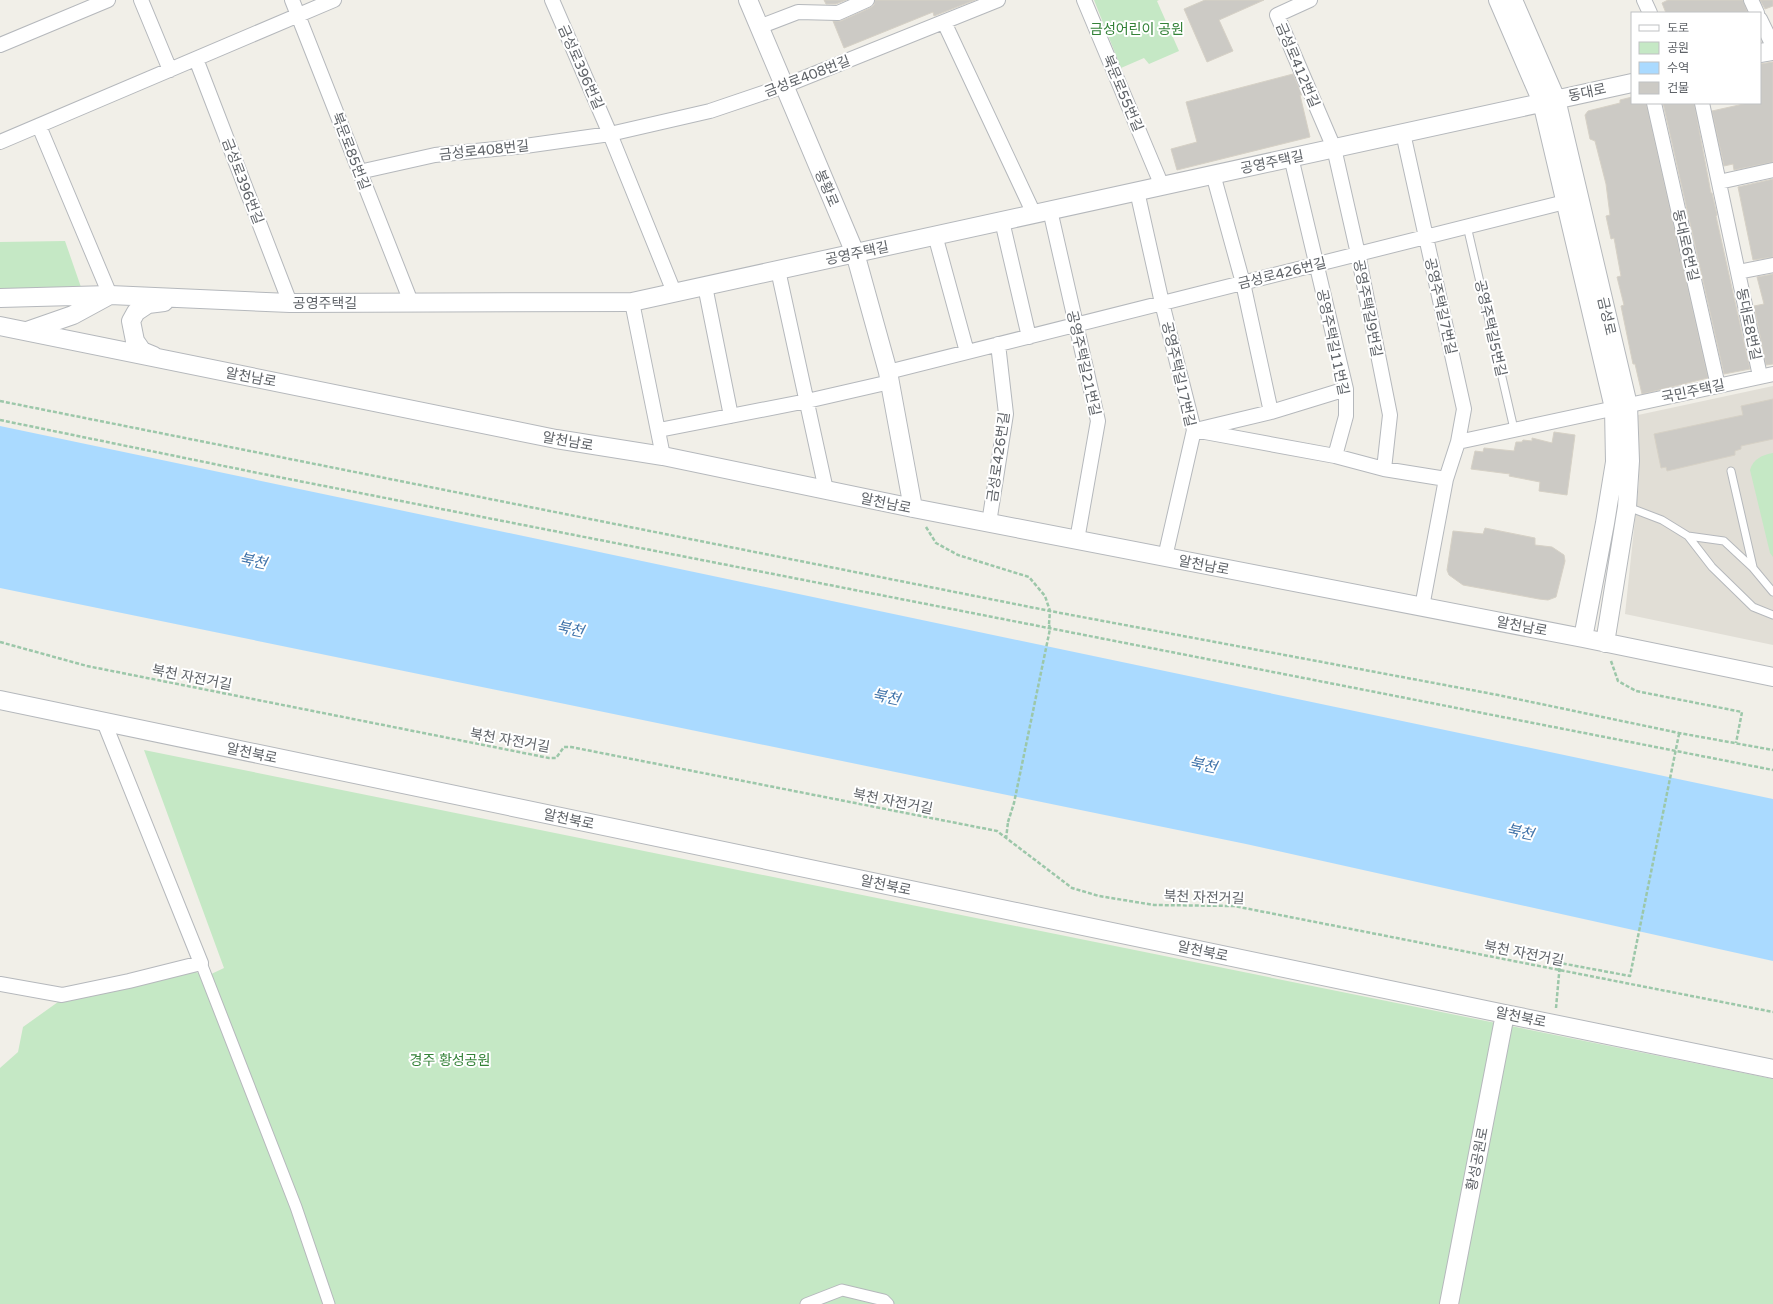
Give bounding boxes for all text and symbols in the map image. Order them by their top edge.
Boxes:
legend [1631,12,1761,104]
street label: 금성로412번길 [1272,20,1323,110]
park label: 금성어린이 공원 [1090,21,1184,38]
text: 도로 [1667,21,1689,35]
street label: 금성로396번길 [554,22,607,112]
text: 공원 [1667,41,1689,55]
street label: 금성로408번길 [762,52,853,101]
street label: 북문로55번길 [1099,52,1146,134]
text: 수역 [1667,61,1689,75]
street label: 동대로 [1566,80,1608,105]
text: 건물 [1667,81,1689,95]
street label: 북문로85번길 [328,110,373,192]
street label: 금성로396번길 [218,136,267,227]
street label: 금성로408번길 [438,137,530,164]
street label: 공영주택길 [1239,147,1305,177]
street label: 봉황로 [811,167,842,209]
street label: 동대로6번길 [1669,208,1702,283]
street label: 공영주택길 [824,238,890,268]
street label: 금성로426번길 [1236,254,1328,293]
street label: 공영주택길7번길 [1421,256,1460,356]
street label: 공영주택길9번길 [1350,258,1385,358]
street label: 공영주택길5번길 [1471,278,1510,378]
street label: 동대로8번길 [1733,287,1764,362]
street label: 공영주택길11번길 [1313,288,1352,397]
street label: 공영주택길 [293,295,357,312]
street label: 금성로 [1594,295,1619,337]
street label: 공영주택길21번길 [1063,309,1104,418]
street label: 공영주택길17번길 [1158,320,1199,429]
street label: 알천남로 [224,364,278,391]
street label: 국민주택길 [1660,376,1726,406]
street label: 금성로426번길 [984,411,1013,503]
street label: 알천남로 [541,429,595,454]
street label: 알천남로 [859,490,913,517]
water label: 북천 [238,549,271,573]
street label: 알천남로 [1177,552,1231,579]
street label: 알천남로 [1495,613,1549,640]
water label: 북천 [555,617,588,641]
street label: 북천 자전거길 [151,661,233,694]
water label: 북천 [871,685,904,709]
street label: 북천 자전거길 [469,725,551,756]
street label: 알천북로 [225,740,279,767]
water label: 북천 [1188,753,1221,777]
street label: 북천 자전거길 [852,785,934,818]
street label: 알천북로 [542,806,596,833]
water label: 북천 [1505,820,1538,844]
street label: 알천북로 [859,872,913,899]
street label: 북천 자전거길 [1163,888,1245,907]
street label: 북천 자전거길 [1483,937,1565,970]
street label: 알천북로 [1176,938,1230,965]
street label: 알천북로 [1494,1004,1548,1031]
park label: 경주 황성공원 [410,1052,490,1069]
street label: 황성공원로 [1463,1126,1492,1192]

